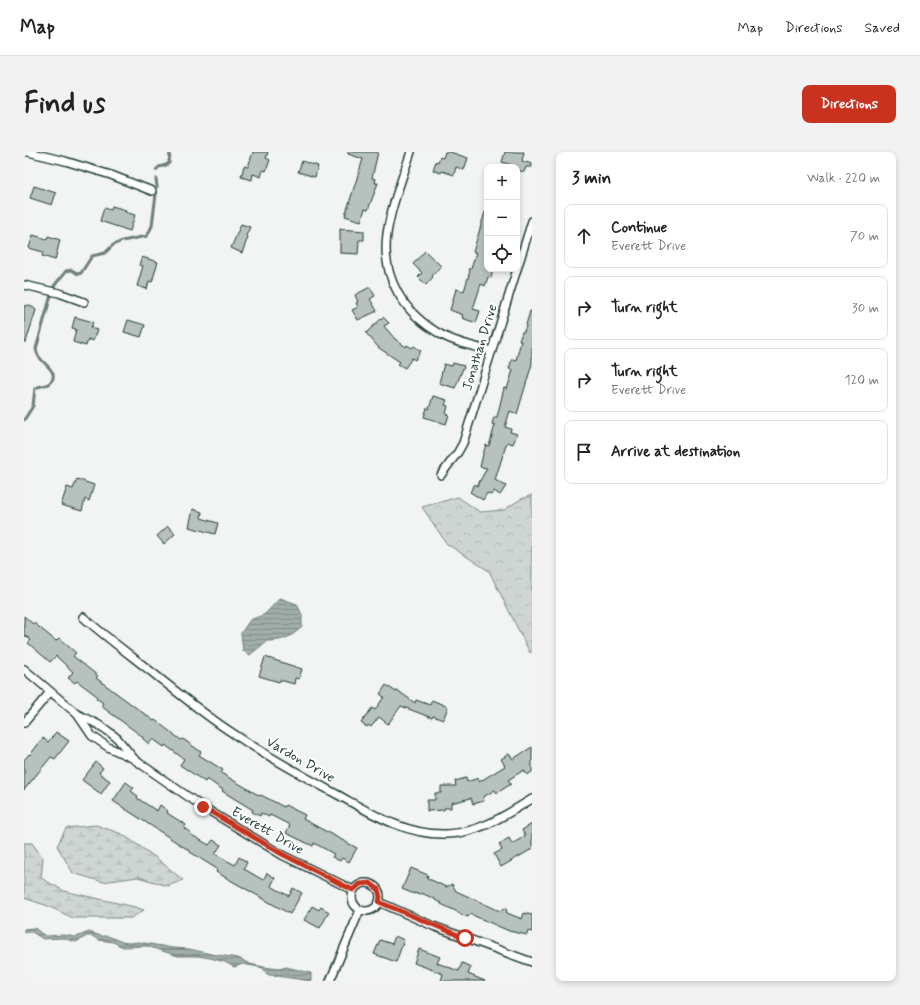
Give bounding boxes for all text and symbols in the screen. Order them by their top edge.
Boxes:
text: Map [20,15,55,40]
text: Map [737,19,763,37]
text: Directions [785,19,843,37]
text: Saved [865,19,900,37]
button: Directions [802,85,896,123]
text: Find us [24,86,105,123]
map controls [484,164,520,272]
button: + [484,164,520,200]
text: 3 min [572,167,611,189]
text: Walk · 220 m [807,170,880,187]
button: − [484,200,520,236]
text: Continue [611,218,667,238]
icon: ahead [573,225,595,247]
text: 70 m [850,228,879,245]
button: locate [484,236,520,272]
text: Everett Drive [611,238,686,255]
icon: right [573,297,595,319]
text: Turn right [611,298,678,318]
text: 30 m [852,300,879,317]
street label: Jonathan Drive [458,302,502,393]
text: Turn right [611,362,678,382]
icon: right [573,369,595,391]
text: 120 m [845,372,879,389]
text: Everett Drive [611,382,686,399]
icon: arrive [573,441,595,463]
text: Arrive at destination [611,442,740,462]
street label: Vardon Drive [263,733,338,787]
route end [194,798,212,816]
street label: Everett Drive [228,803,307,859]
route start [456,929,474,947]

